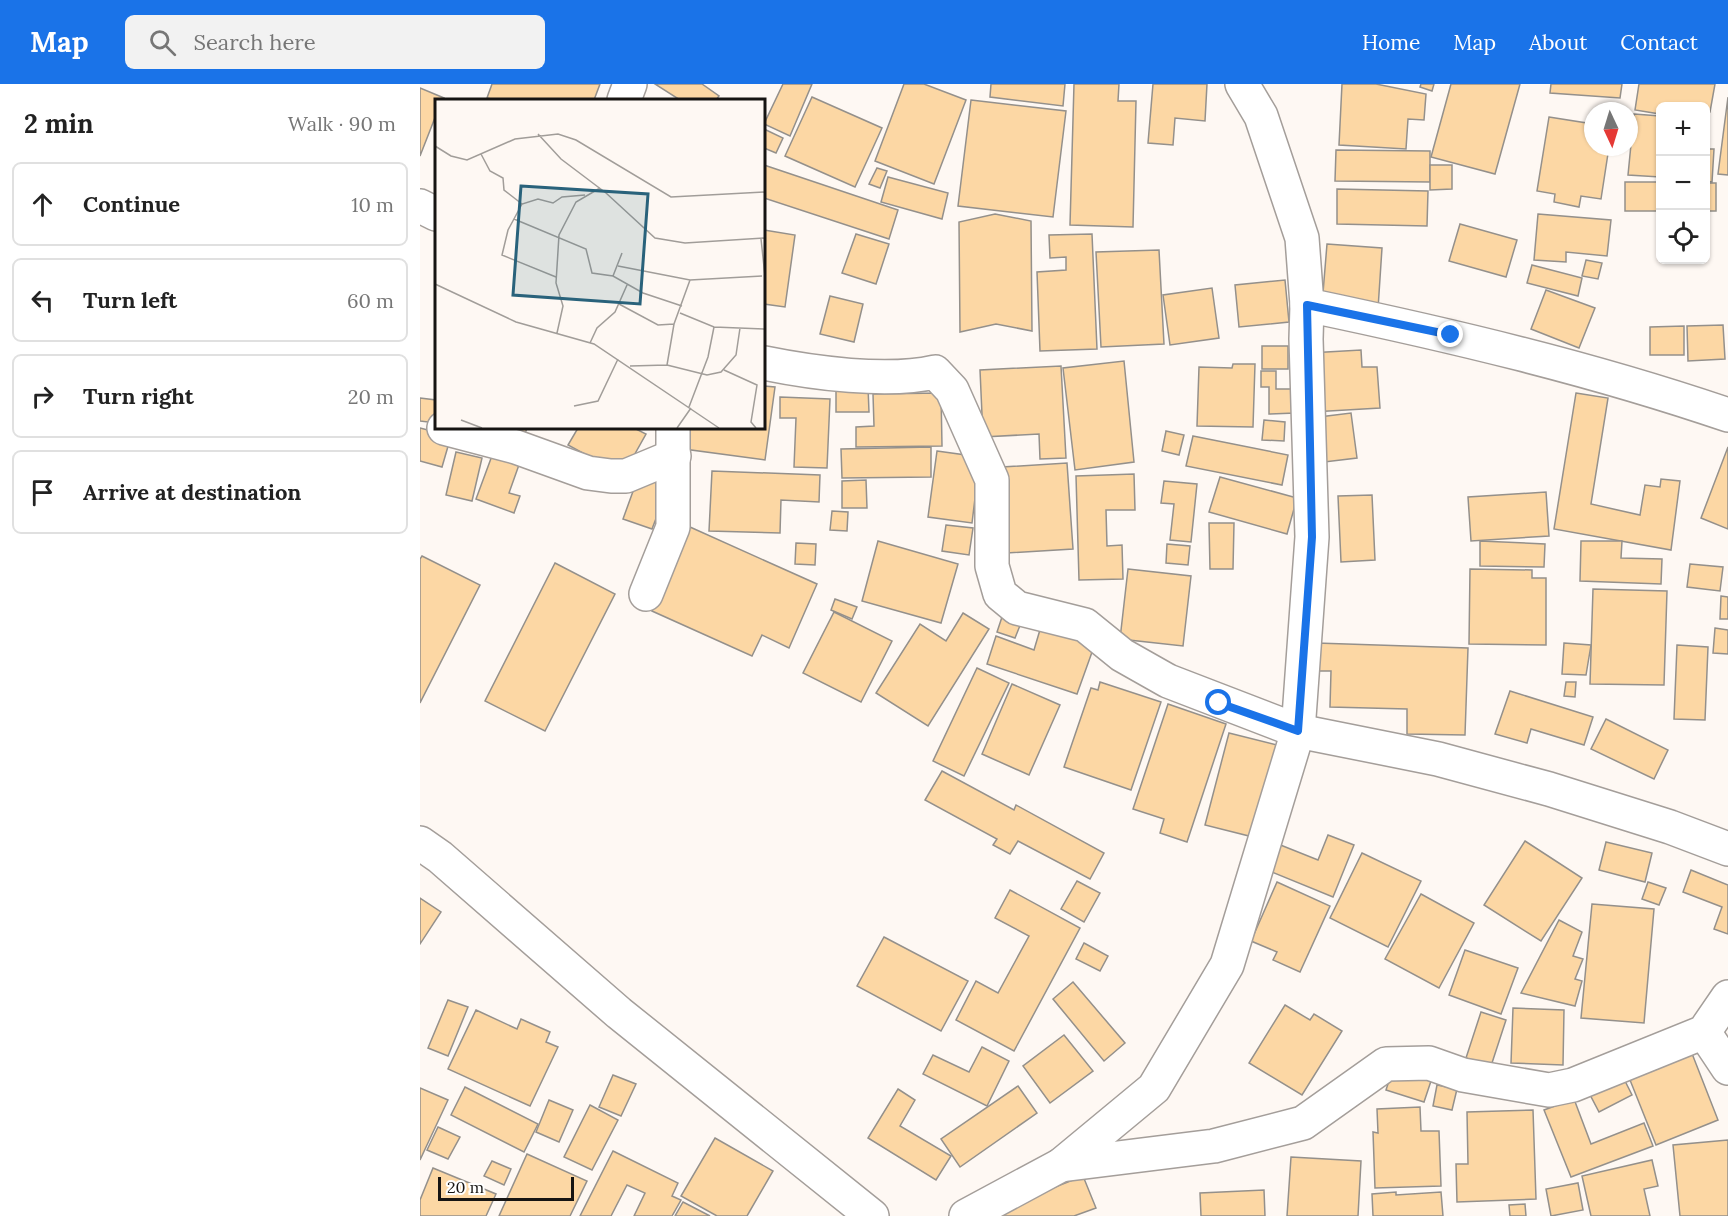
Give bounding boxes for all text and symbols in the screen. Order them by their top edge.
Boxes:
search box [125,15,545,69]
text: Map [30,24,89,60]
icon: search [146,26,179,59]
text: Search here [194,28,316,56]
text: Home [1362,29,1420,56]
text: Map [1453,29,1496,56]
text: About [1529,29,1587,56]
text: Contact [1620,29,1698,56]
inset map [435,99,765,429]
north arrow [1584,102,1638,156]
map controls [1656,102,1710,264]
button: + [1656,102,1710,156]
text: 2 min [24,107,94,140]
text: Walk · 90 m [288,111,396,136]
button: − [1656,156,1710,210]
icon: ahead [26,188,59,221]
text: Continue [83,190,180,218]
text: 10 m [351,192,394,217]
button: locate [1656,210,1710,264]
icon: left [26,284,59,317]
text: Turn left [83,286,177,314]
text: 60 m [347,288,394,313]
route end [1437,321,1463,347]
icon: right [26,380,59,413]
text: Turn right [83,382,194,410]
text: 20 m [348,384,394,409]
icon: arrive [26,476,59,509]
text: Arrive at destination [83,478,301,506]
route start [1205,689,1231,715]
scale bar [438,1174,574,1202]
text: 20 m [447,1177,484,1197]

